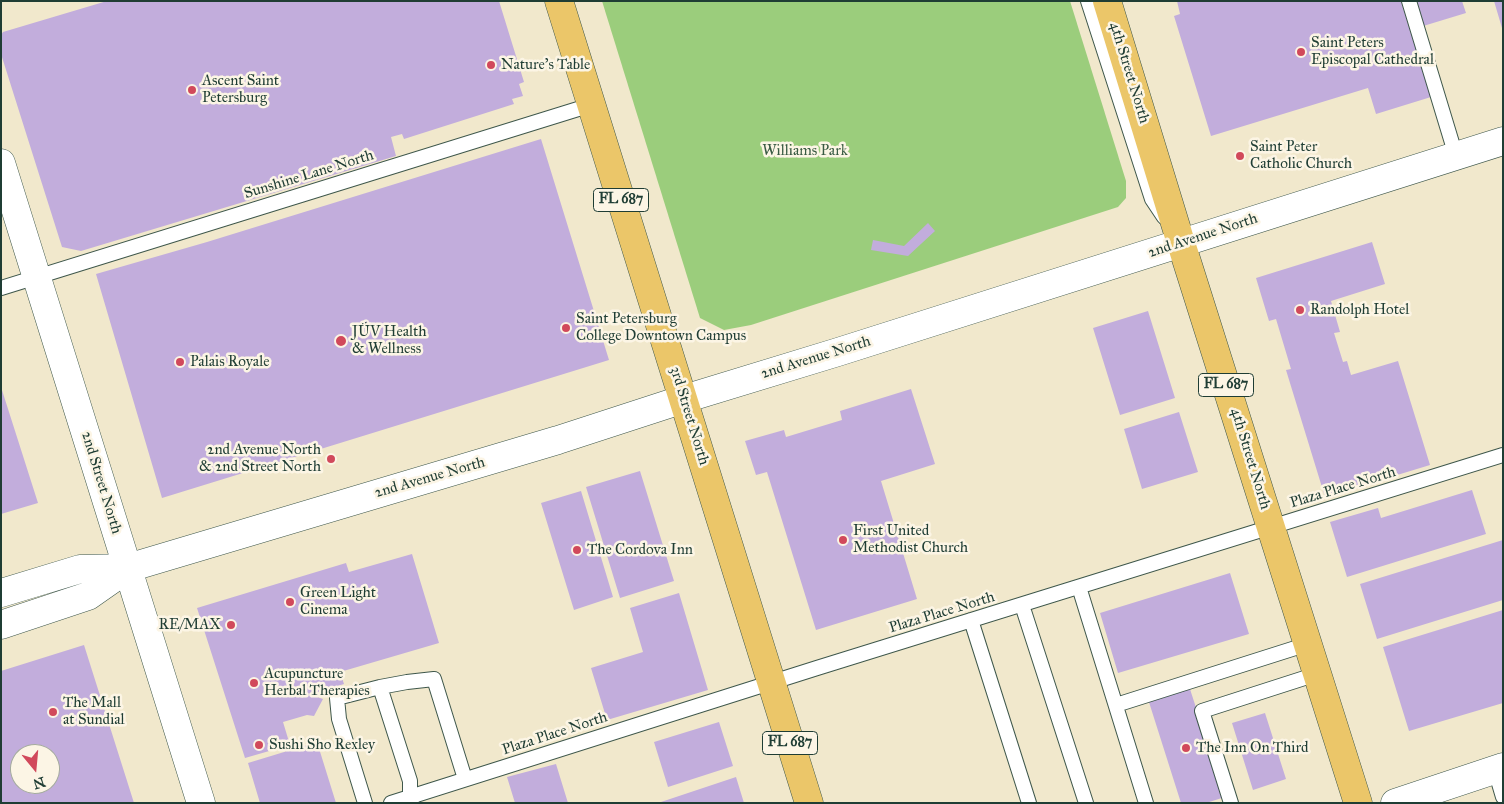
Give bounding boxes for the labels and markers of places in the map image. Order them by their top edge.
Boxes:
place label: Saint Peters Episcopal Cathedral [1311,34,1434,69]
marker: Saint Peters Episcopal Cathedral [1295,46,1307,58]
place label: Nature's Table [501,56,590,74]
marker: Nature's Table [485,59,497,71]
place label: Ascent Saint Petersburg [202,72,279,107]
marker: Ascent Saint Petersburg [186,84,198,96]
place label: Saint Peter Catholic Church [1250,138,1352,173]
marker: Saint Peter Catholic Church [1234,150,1246,162]
place label: Randolph Hotel [1310,301,1409,319]
marker: Randolph Hotel [1294,304,1306,316]
place label: Saint Petersburg College Downtown Campus [576,310,746,345]
marker: Saint Petersburg College Downtown Campus [560,322,572,334]
place label: JÜV Health & Wellness [352,323,427,358]
marker: JÜV Health & Wellness [334,334,348,348]
place label: Palais Royale [190,353,269,371]
marker: Palais Royale [174,356,186,368]
place label: 2nd Avenue North & 2nd Street North [199,441,321,476]
marker: 2nd Avenue North & 2nd Street North [325,453,337,465]
place label: First United Methodist Church [853,522,968,557]
marker: First United Methodist Church [837,534,849,546]
place label: The Cordova Inn [587,541,693,559]
marker: The Cordova Inn [571,544,583,556]
place label: Green Light Cinema [300,584,376,619]
marker: Green Light Cinema [284,596,296,608]
place label: RE/MAX [158,616,221,634]
marker: RE/MAX [225,619,237,631]
place label: Acupuncture Herbal Therapies [264,665,370,700]
marker: Acupuncture Herbal Therapies [248,677,260,689]
place label: The Mall at Sundial [63,694,125,729]
marker: The Mall at Sundial [47,706,59,718]
place label: Sushi Sho Rexley [269,736,375,754]
marker: Sushi Sho Rexley [253,739,265,751]
place label: The Inn On Third [1196,739,1309,757]
marker: The Inn On Third [1180,742,1192,754]

